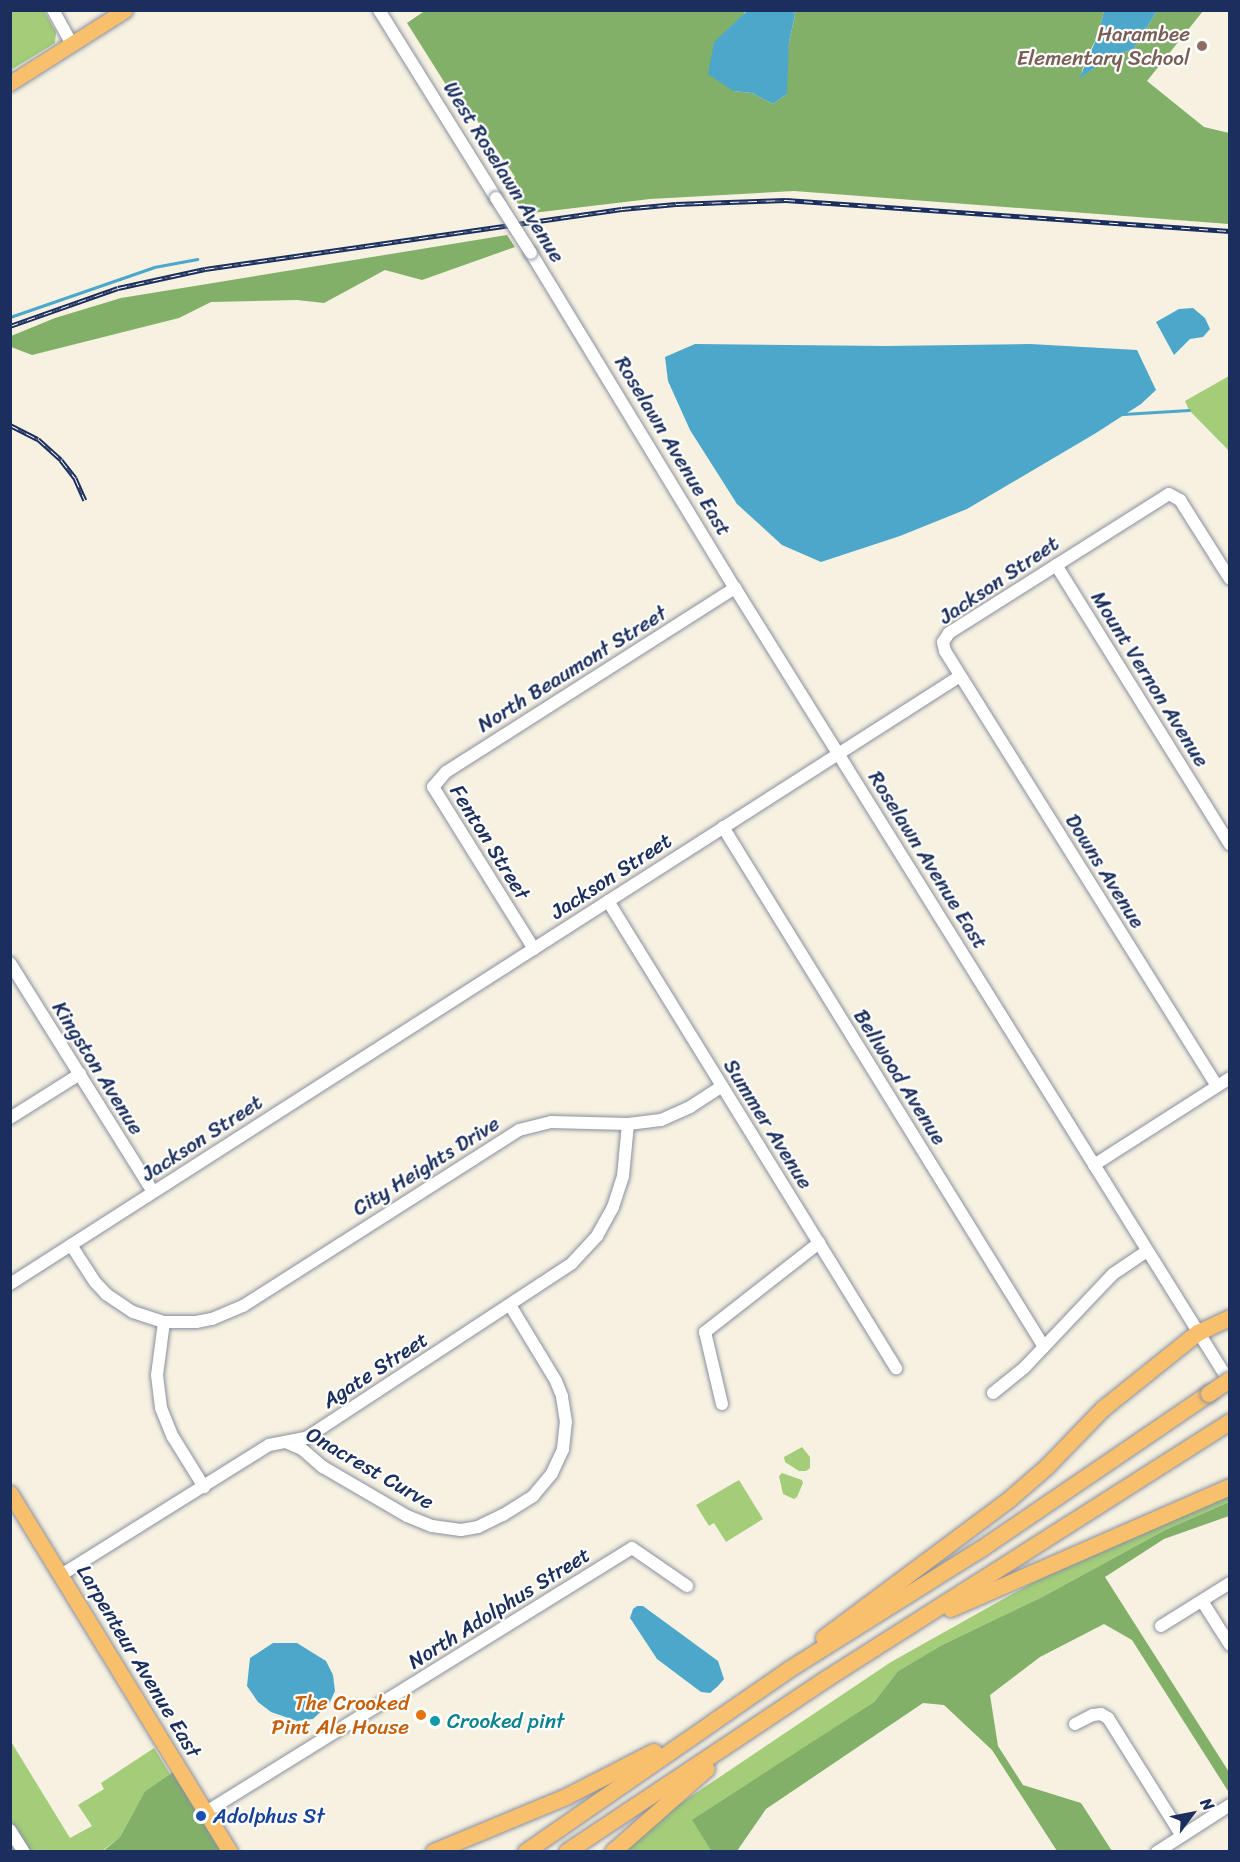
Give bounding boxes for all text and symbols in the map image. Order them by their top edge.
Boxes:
place label: Harambee Elementary School [1017,21,1190,71]
marker: Harambee Elementary School [1195,39,1209,53]
street label: West Roselawn Avenue [438,76,570,268]
street label: Roselawn Avenue East [609,352,737,540]
street label: Jackson Street [934,531,1064,629]
street label: Mount Vernon Avenue [1086,587,1214,771]
street label: North Beaumont Street [473,600,671,738]
street label: Roselawn Avenue East [863,766,993,954]
street label: Fenton Street [445,780,535,904]
street label: Downs Avenue [1060,809,1150,933]
street label: Jackson Street [546,828,676,924]
street label: Kingston Avenue [47,997,149,1139]
street label: Bellwood Avenue [848,1005,952,1149]
street label: Summer Avenue [718,1054,818,1194]
street label: Jackson Street [137,1090,267,1186]
street label: City Heights Drive [348,1111,504,1221]
street label: Agate Street [317,1326,433,1414]
street label: Onacrest Curve [302,1421,438,1515]
street label: North Adolphus Street [403,1542,595,1674]
street label: Larpenteur Avenue East [71,1560,207,1762]
place label: The Crooked Pint Ale House [272,1690,409,1740]
marker: The Crooked Pint Ale House [414,1708,428,1722]
place label: Crooked pint [447,1708,565,1734]
marker: Crooked pint [428,1714,442,1728]
north arrow [1162,1784,1222,1844]
text: N [1192,1792,1223,1817]
place label: Adolphus St [213,1803,325,1829]
marker: Adolphus St [194,1809,208,1823]

